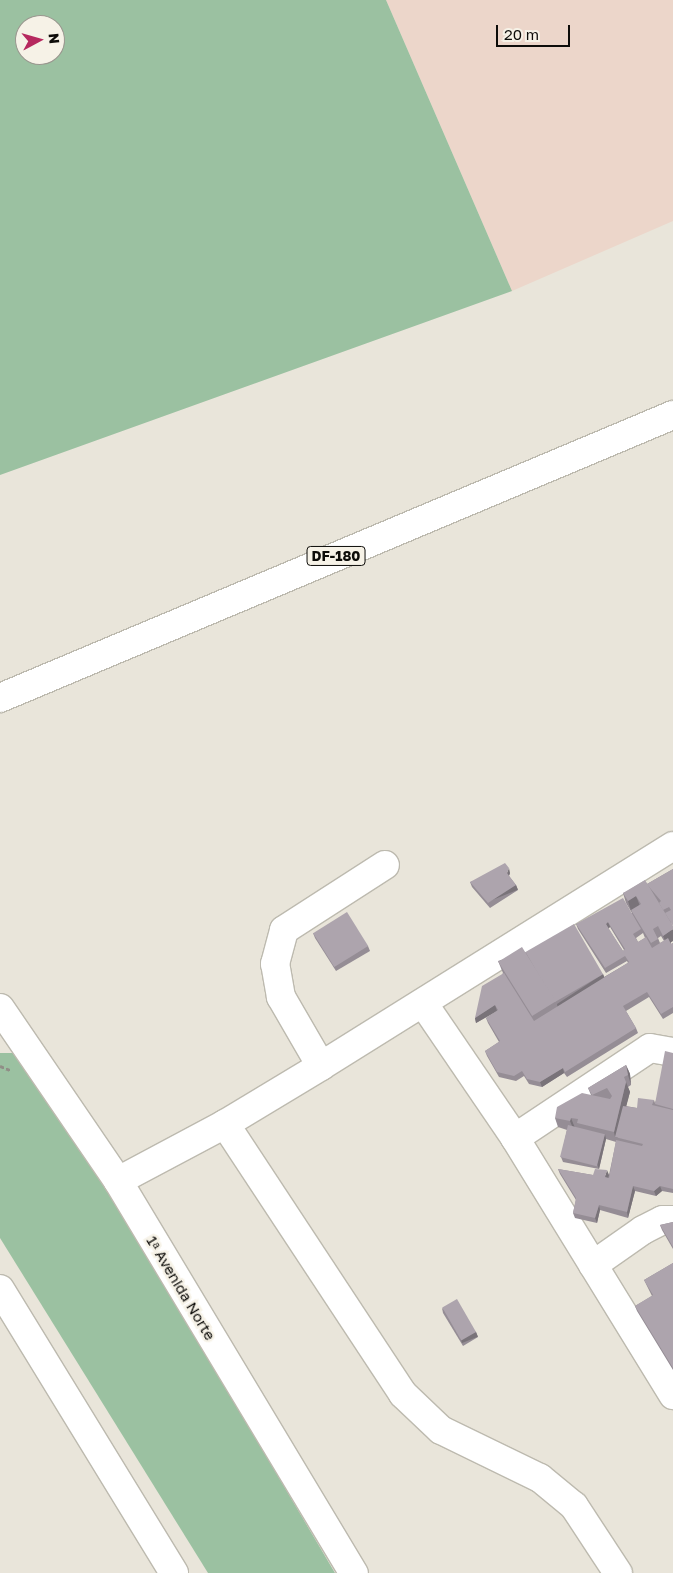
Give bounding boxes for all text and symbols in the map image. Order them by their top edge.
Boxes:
north arrow [15,15,65,65]
scale bar [498,15,572,47]
text: 20 m [504,25,539,43]
text: N [45,32,63,45]
road number: DF-180 [306,544,366,568]
street label: 1ᵃ Avenida Norte [143,1233,219,1343]

